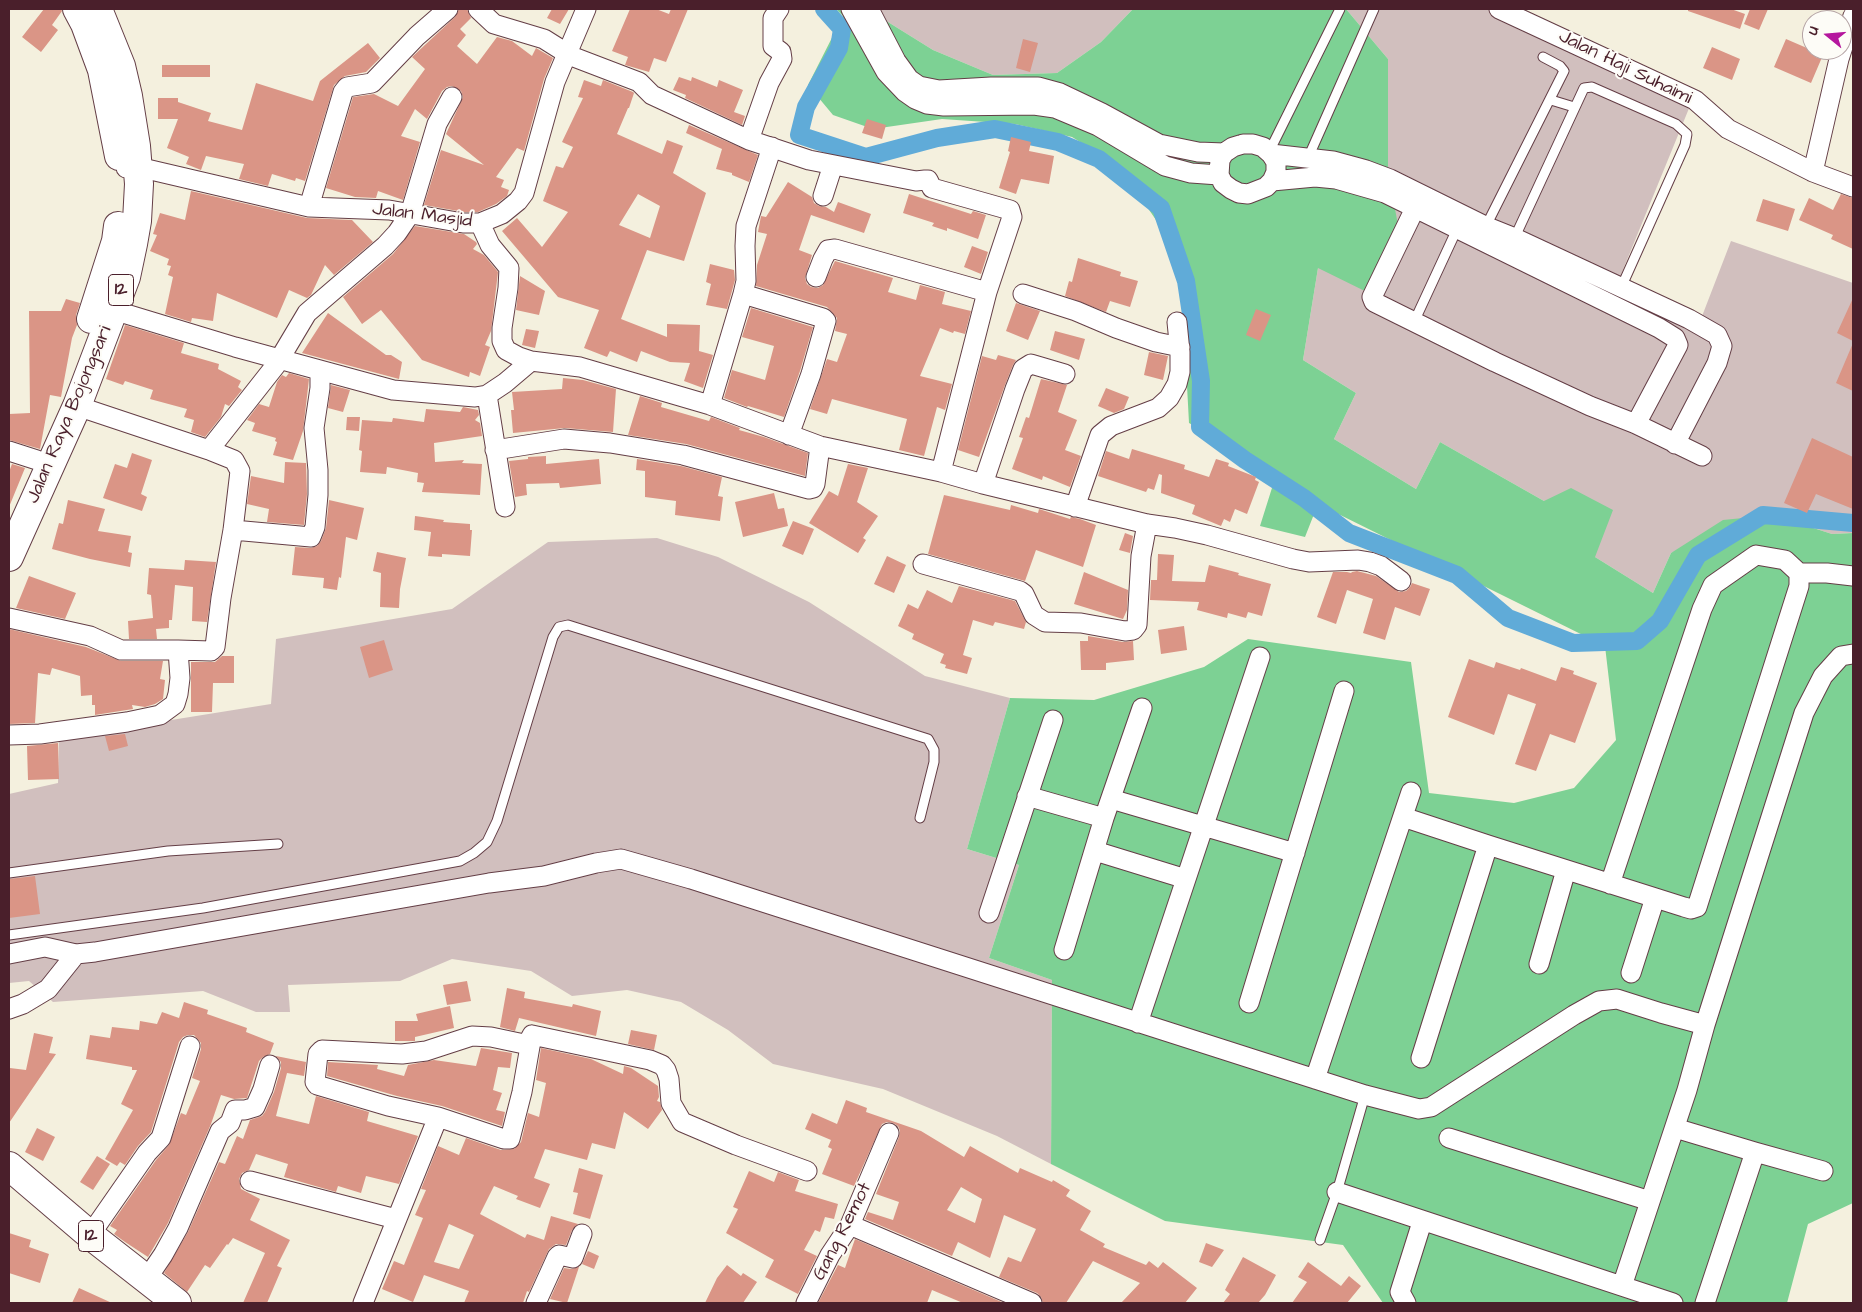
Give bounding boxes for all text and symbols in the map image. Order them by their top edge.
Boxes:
north arrow [1802,10,1852,60]
text: U [1803,24,1824,38]
street label: Jalan Haji Suhaimi [1554,26,1696,110]
street label: Jalan Masjid [371,199,473,233]
road number: 12 [108,274,134,306]
street label: Jalan Raya Bojongsari [22,323,118,507]
street label: Gang Remot [809,1179,877,1285]
road number: 12 [78,1220,104,1252]

